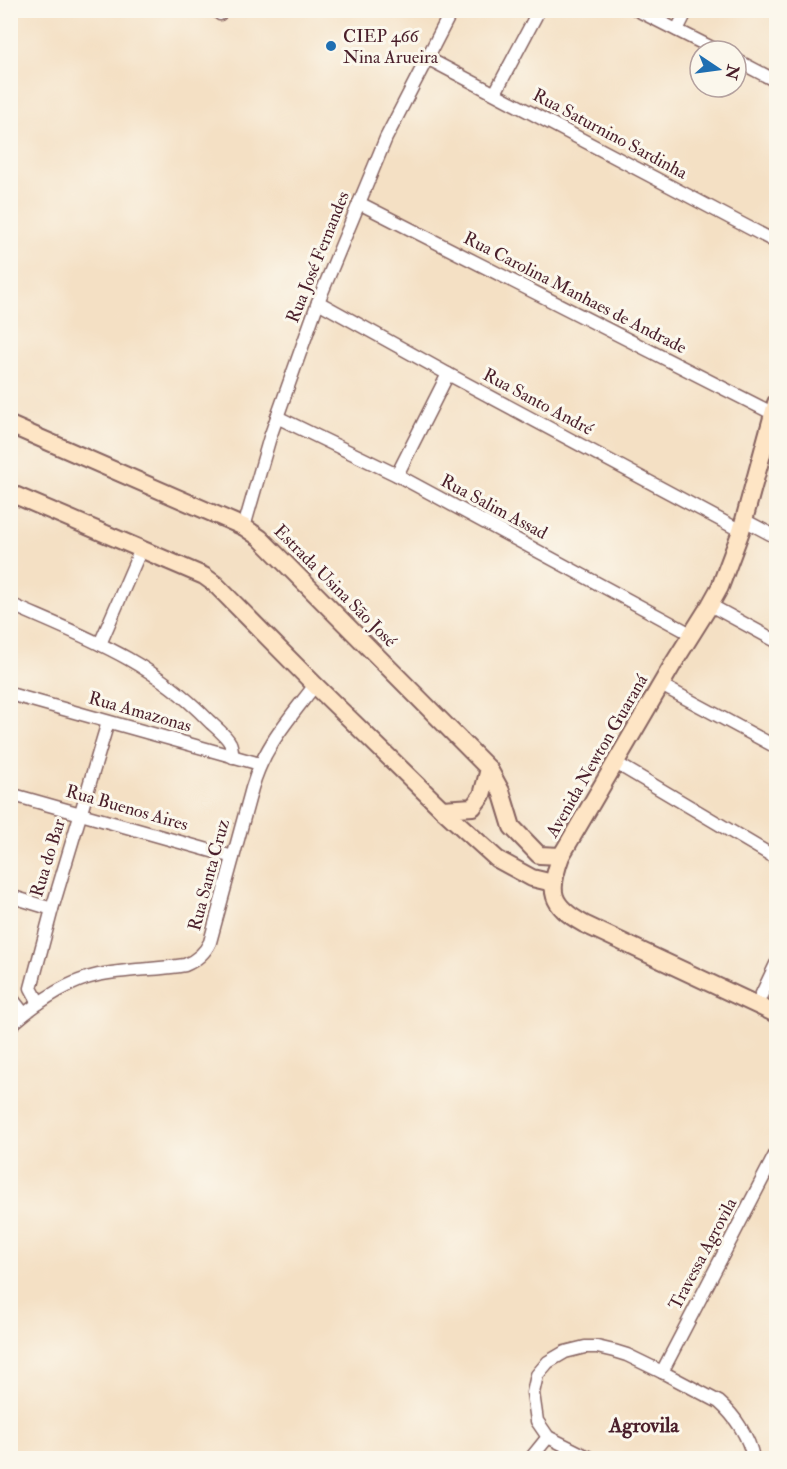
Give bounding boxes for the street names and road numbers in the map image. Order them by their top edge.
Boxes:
street label: Rua Saturnino Sardinha [529,83,692,185]
street label: Rua José Fernandes [281,188,355,326]
street label: Rua Carolina Manhaes de Andrade [460,227,691,360]
street label: Rua Santo André [479,363,598,441]
street label: Rua Salim Assad [437,469,552,545]
street label: Estrada Usina São José [269,520,402,653]
street label: Avenida Newton Guaraná [540,670,653,843]
street label: Rua Amazonas [86,686,194,738]
street label: Rua Buenos Aires [63,780,191,836]
street label: Rua do Bar [25,816,71,900]
street label: Rua Santa Cruz [183,816,235,933]
street label: Travessa Agrovila [664,1193,743,1314]

